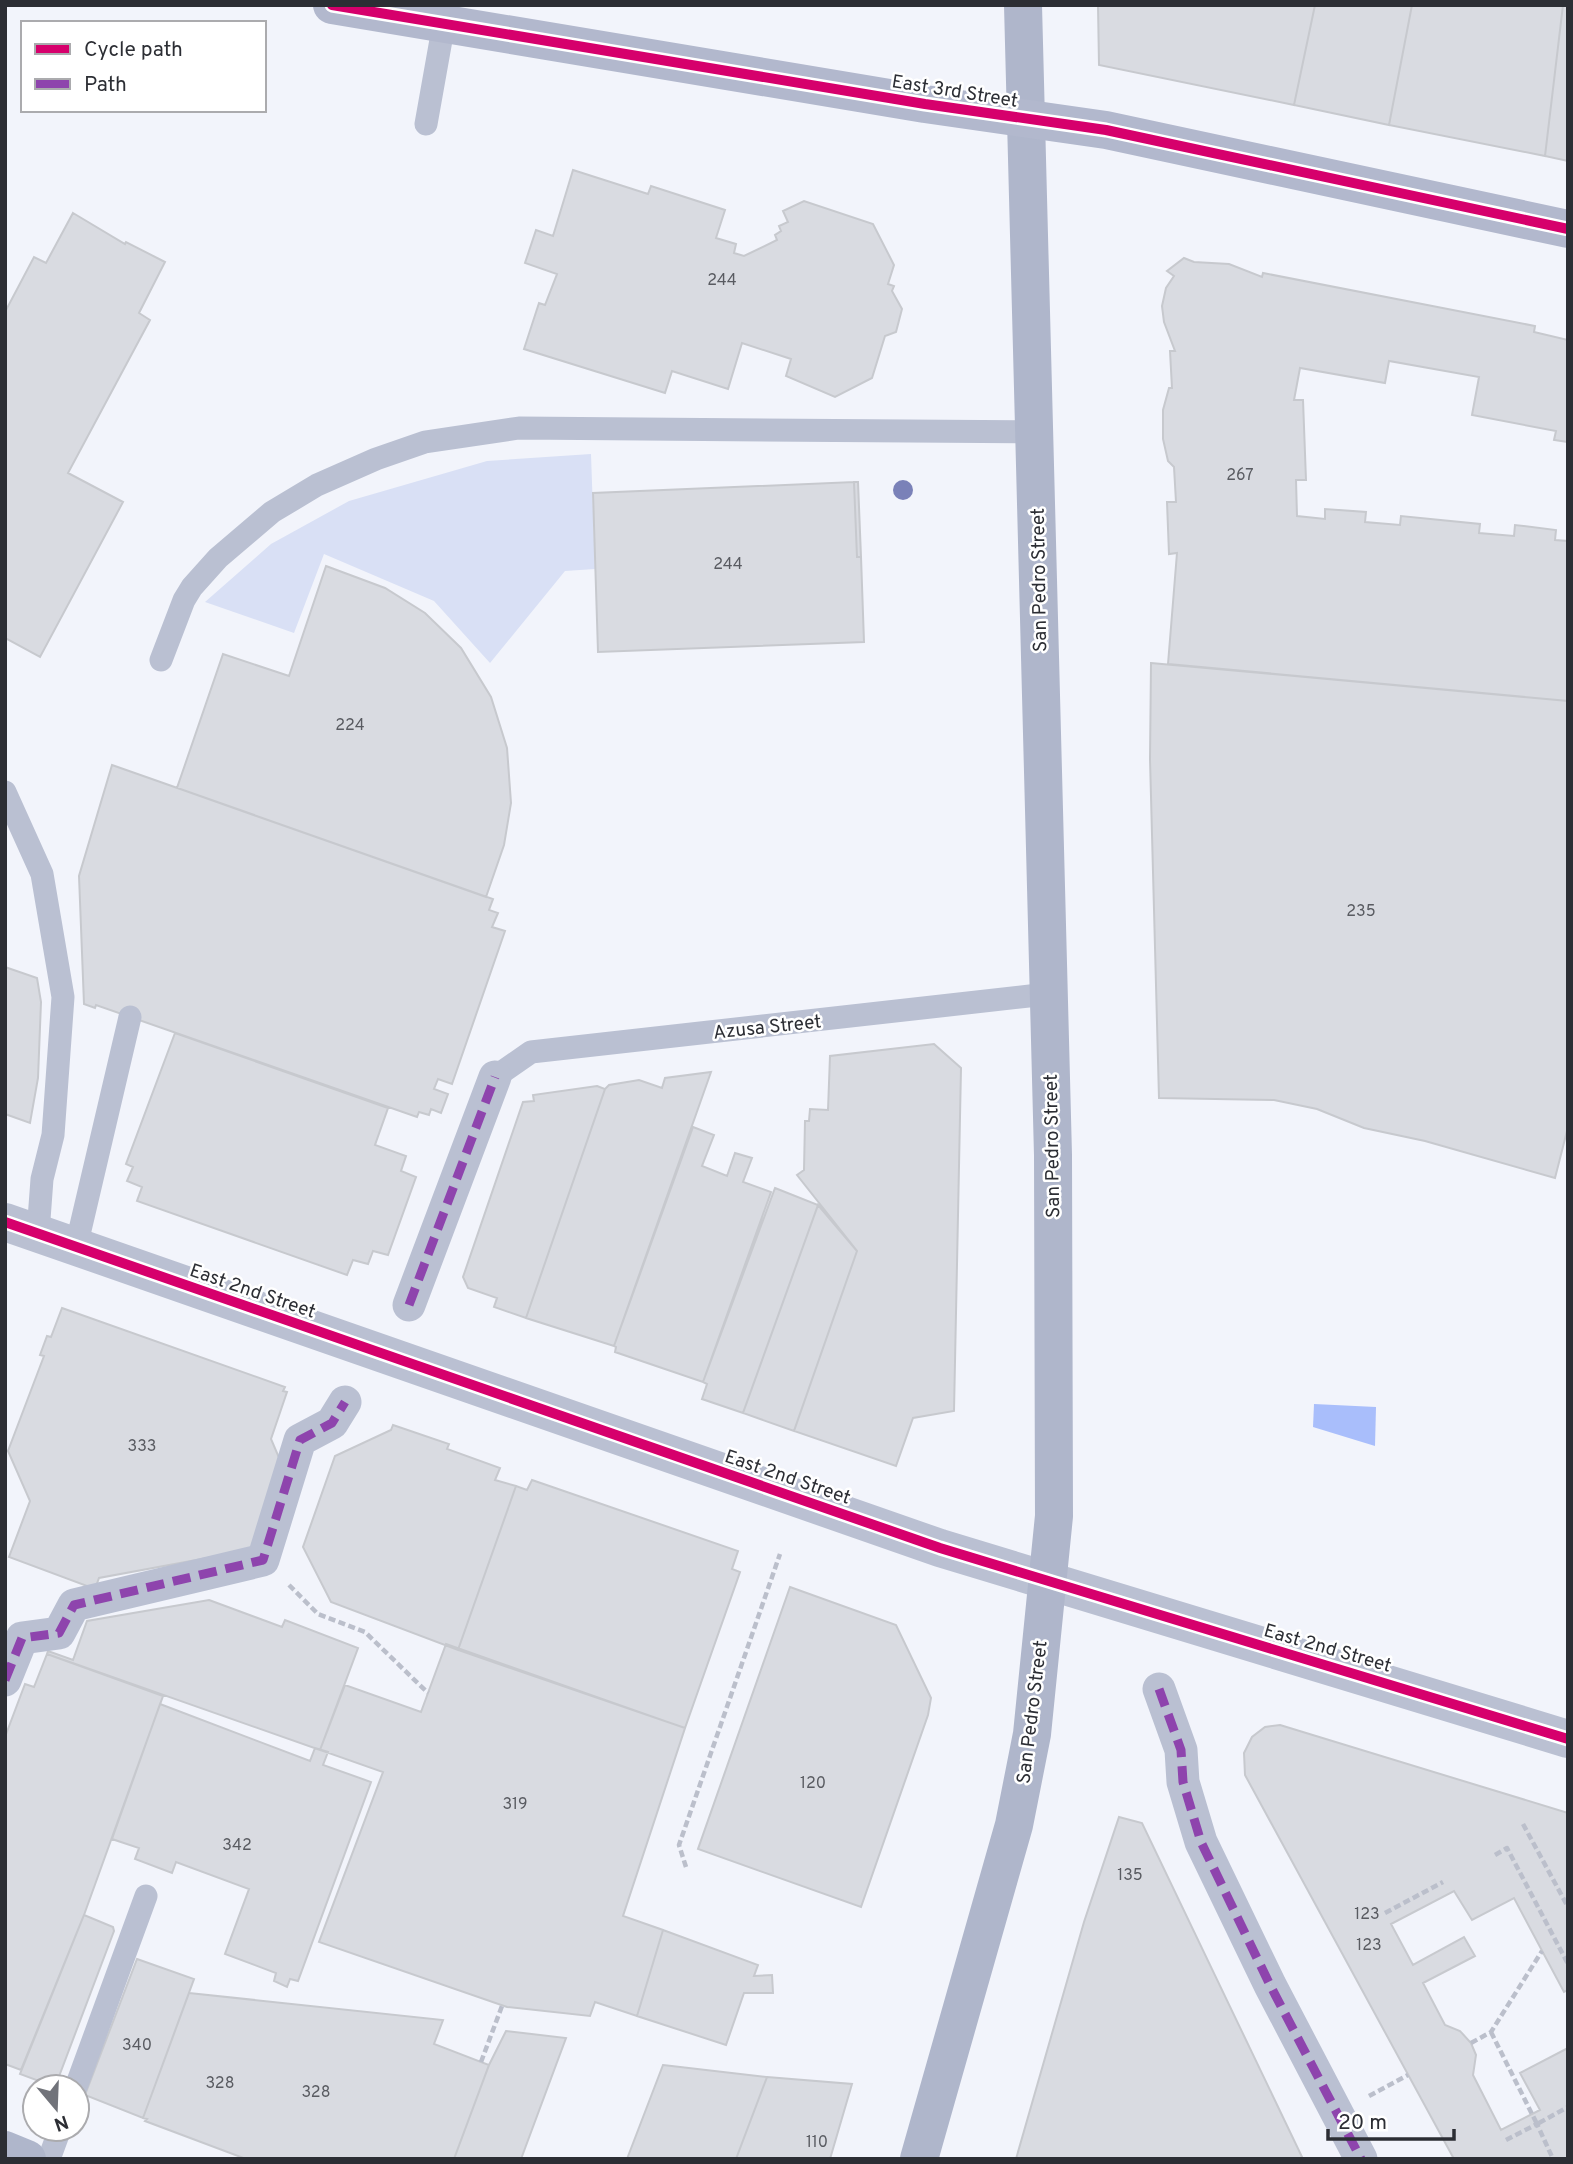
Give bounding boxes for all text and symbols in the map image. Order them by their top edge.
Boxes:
legend [21,21,266,112]
text: Cycle path [84,37,183,64]
street label: East 3rd Street [890,70,1020,114]
text: Path [84,72,127,99]
house number: 244 [707,271,737,291]
house number: 267 [1226,466,1254,486]
street label: San Pedro Street [1027,508,1053,652]
house number: 244 [713,555,743,575]
house number: 224 [335,716,365,736]
house number: 235 [1346,902,1376,922]
street label: Azusa Street [712,1010,823,1046]
street label: San Pedro Street [1040,1074,1066,1218]
street label: East 2nd Street [186,1259,319,1325]
house number: 333 [128,1437,156,1457]
street label: East 2nd Street [721,1445,854,1511]
street label: East 2nd Street [1261,1619,1394,1679]
street label: San Pedro Street [1012,1639,1054,1785]
house number: 120 [800,1774,826,1794]
house number: 319 [502,1795,528,1815]
house number: 342 [222,1836,252,1856]
house number: 135 [1117,1866,1143,1886]
house number: 123 [1354,1905,1380,1925]
house number: 123 [1356,1936,1382,1956]
house number: 340 [122,2036,152,2056]
north arrow [21,2073,91,2143]
house number: 328 [206,2074,234,2094]
house number: 328 [302,2083,330,2103]
scale bar [1328,2098,1454,2142]
text: N [51,2109,71,2136]
text: 20 m [1338,2110,1387,2137]
house number: 110 [806,2133,828,2153]

